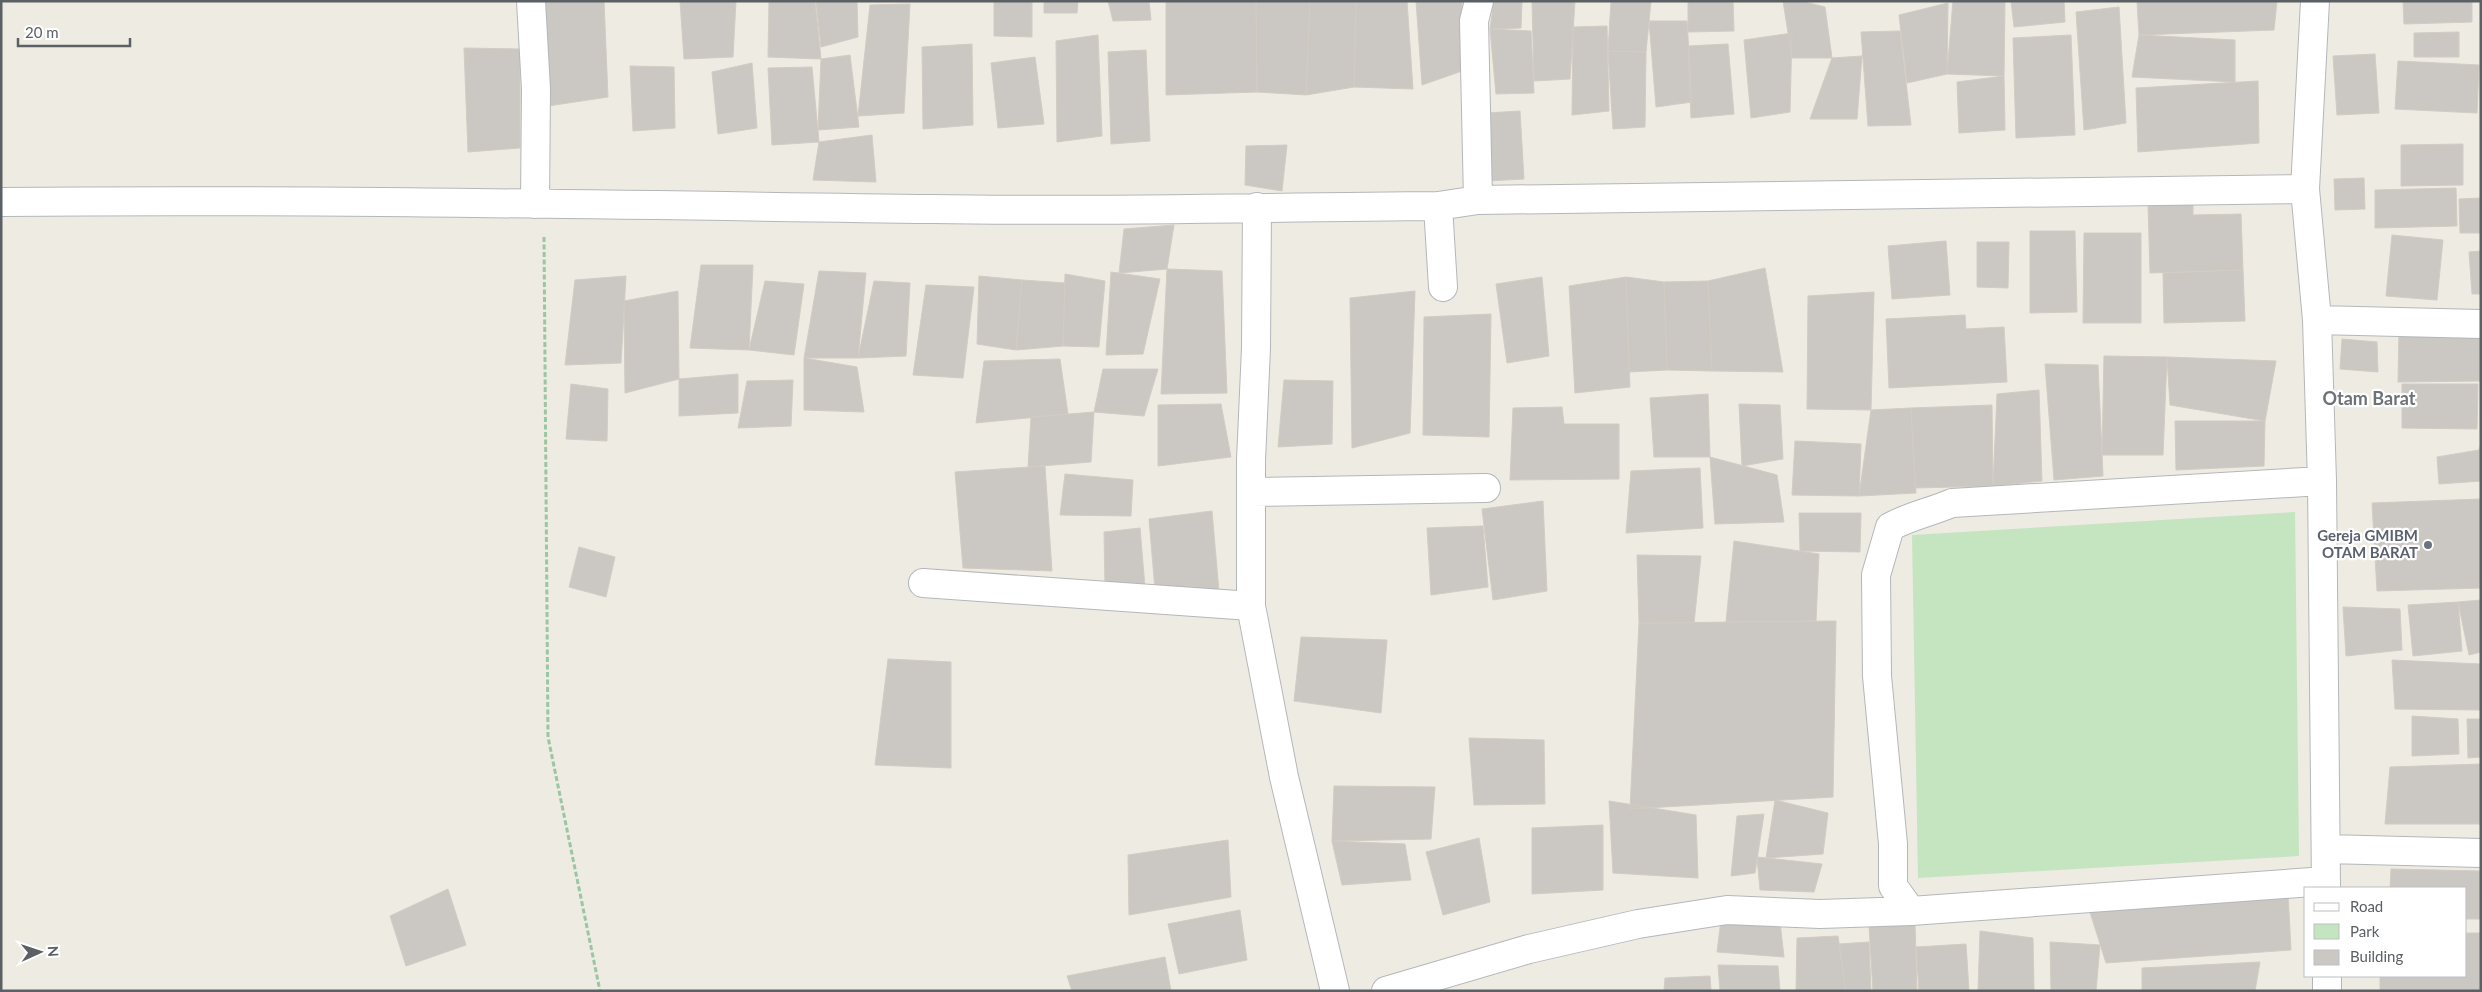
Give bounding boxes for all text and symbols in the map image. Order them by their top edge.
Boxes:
scale bar [18,15,130,47]
text: 20 m [25,23,59,41]
district label: Otam Barat [2323,387,2416,409]
place label: Gereja GMIBM OTAM BARAT [2317,526,2418,561]
marker: Gereja GMIBM OTAM BARAT [2422,539,2434,551]
legend [2304,887,2467,977]
text: Road [2350,897,2383,915]
text: Park [2350,922,2380,940]
north arrow [15,927,65,977]
text: N [45,945,62,957]
text: Building [2350,947,2403,965]

